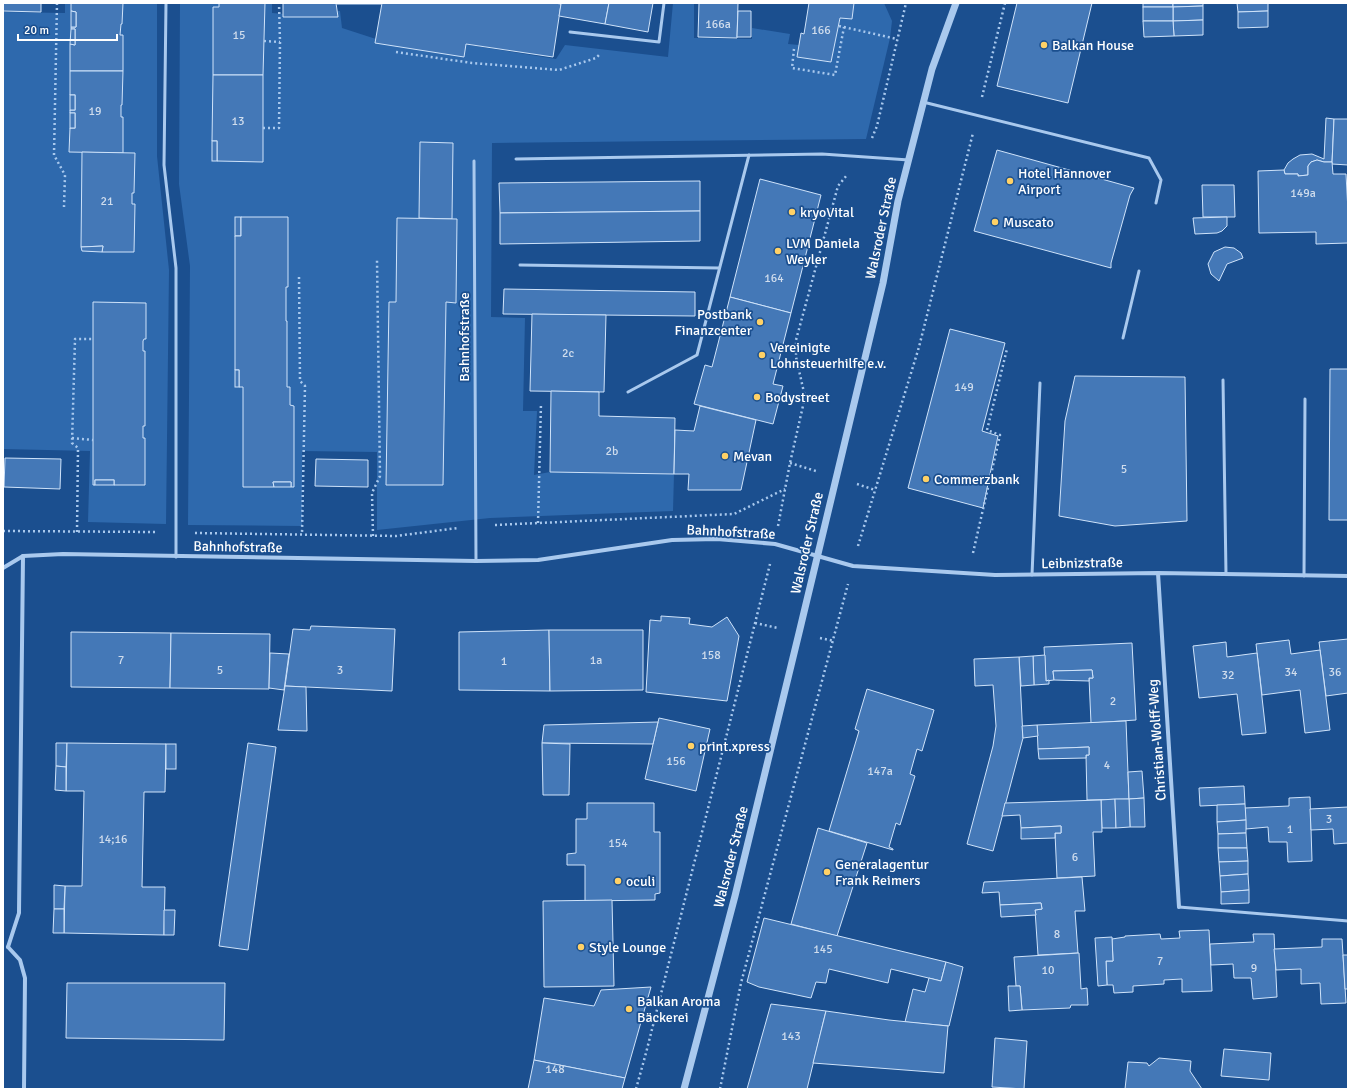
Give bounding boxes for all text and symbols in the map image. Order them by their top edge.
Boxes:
scale bar [18,16,117,42]
house number: 166a [705,17,731,32]
text: 20 m [24,23,49,38]
house number: 166 [811,23,831,38]
house number: 15 [233,28,245,43]
place label: Balkan House [1052,37,1134,54]
marker: Balkan House [1039,40,1049,50]
house number: 19 [89,104,101,119]
house number: 13 [232,114,244,129]
place label: Hotel Hannover Airport [1018,165,1112,198]
street label: Walsroder Straße [862,175,900,281]
marker: Hotel Hannover Airport [1005,176,1015,186]
house number: 149a [1290,186,1316,201]
house number: 21 [101,194,113,209]
place label: kryoVital [800,204,854,221]
marker: kryoVital [787,207,797,217]
place label: Muscato [1003,214,1054,231]
marker: Muscato [990,217,1000,227]
place label: LVM Daniela Weyler [786,235,860,268]
marker: LVM Daniela Weyler [773,246,783,256]
house number: 164 [764,271,784,286]
street label: Bahnhofstraße [456,292,473,382]
place label: Postbank Finanzcenter [674,306,753,339]
marker: Postbank Finanzcenter [755,317,765,327]
place label: Vereinigte Lohnsteuerhilfe e.v. [770,339,887,372]
house number: 2c [562,346,574,361]
marker: Vereinigte Lohnsteuerhilfe e.v. [757,350,767,360]
house number: 149 [954,380,974,395]
place label: Bodystreet [765,389,830,406]
marker: Bodystreet [752,392,762,402]
house number: 2b [606,444,618,459]
place label: Mevan [733,448,772,465]
marker: Mevan [720,451,730,461]
house number: 5 [1121,462,1127,477]
place label: Commerzbank [934,471,1020,488]
marker: Commerzbank [921,474,931,484]
street label: Walsroder Straße [787,490,827,596]
street label: Bahnhofstraße [686,521,776,543]
street label: Bahnhofstraße [193,538,283,556]
street label: Leibnizstraße [1041,554,1123,572]
house number: 158 [701,648,721,663]
house number: 7 [118,653,124,668]
house number: 1a [590,653,602,668]
house number: 1 [501,654,507,669]
house number: 5 [217,663,223,678]
house number: 3 [337,663,343,678]
house number: 34 [1285,665,1298,680]
house number: 36 [1329,665,1341,680]
house number: 32 [1222,668,1234,683]
street label: Christian-Wolff-Weg [1144,679,1170,801]
house number: 2 [1110,694,1116,709]
place label: print.xpress [699,738,770,755]
marker: print.xpress [686,741,696,751]
house number: 156 [666,754,686,769]
house number: 4 [1104,758,1111,773]
house number: 147a [867,764,893,779]
street label: Walsroder Straße [710,804,752,910]
house number: 3 [1326,812,1332,827]
house number: 1 [1287,822,1293,837]
house number: 14;16 [98,832,128,847]
house number: 154 [608,836,628,851]
house number: 6 [1072,850,1078,865]
place label: Generalagentur Frank Reimers [835,856,930,889]
marker: Generalagentur Frank Reimers [822,867,832,877]
place label: oculi [626,873,655,890]
marker: oculi [613,876,623,886]
house number: 8 [1054,927,1060,942]
place label: Style Lounge [589,939,666,956]
marker: Style Lounge [576,942,586,952]
house number: 145 [813,942,833,957]
house number: 7 [1157,954,1163,969]
house number: 9 [1251,961,1257,976]
house number: 10 [1042,963,1054,978]
place label: Balkan Aroma Bäckerei [637,993,721,1026]
marker: Balkan Aroma Bäckerei [624,1004,634,1014]
house number: 143 [781,1029,801,1044]
house number: 148 [545,1062,565,1077]

